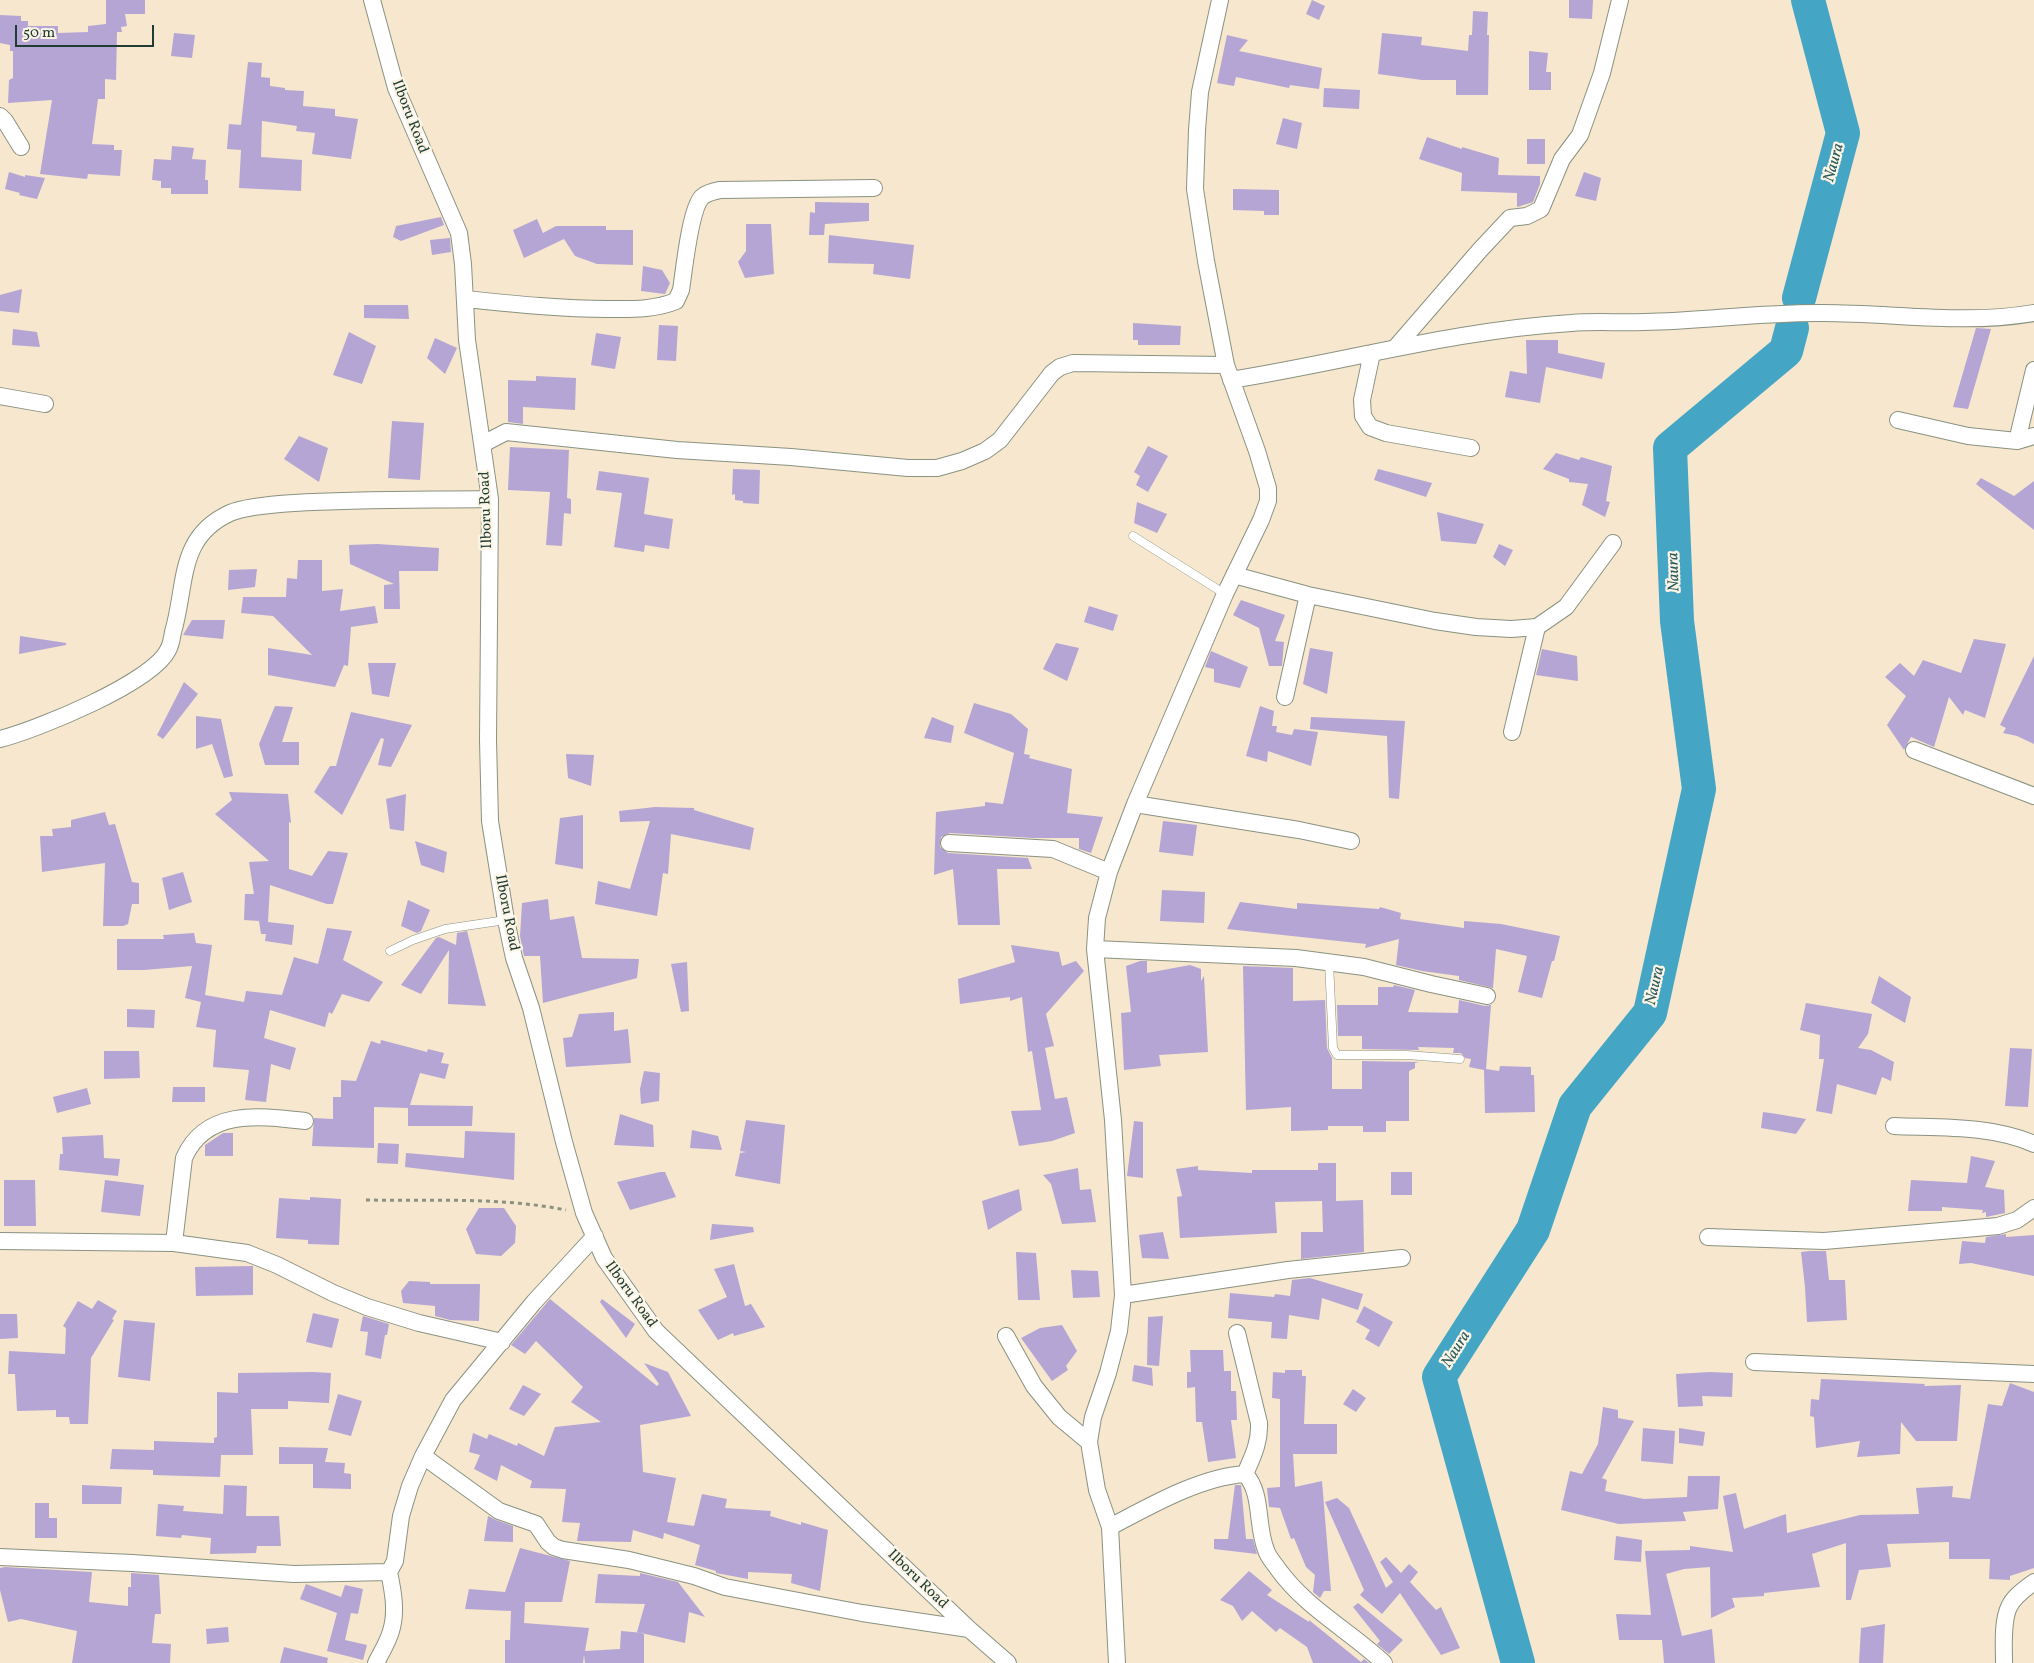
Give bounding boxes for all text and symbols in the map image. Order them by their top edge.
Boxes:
scale bar [18,15,156,47]
text: 50 m [23,23,55,44]
street label: Ilboru Road [387,78,431,156]
water label: Naura [1821,142,1849,184]
street label: Ilboru Road [477,471,497,549]
water label: Naura [1665,552,1685,592]
street label: Ilboru Road [490,873,522,953]
water label: Naura [1642,965,1670,1007]
street label: Ilboru Road [600,1258,660,1332]
water label: Naura [1438,1328,1476,1372]
street label: Ilboru Road [883,1547,951,1613]

